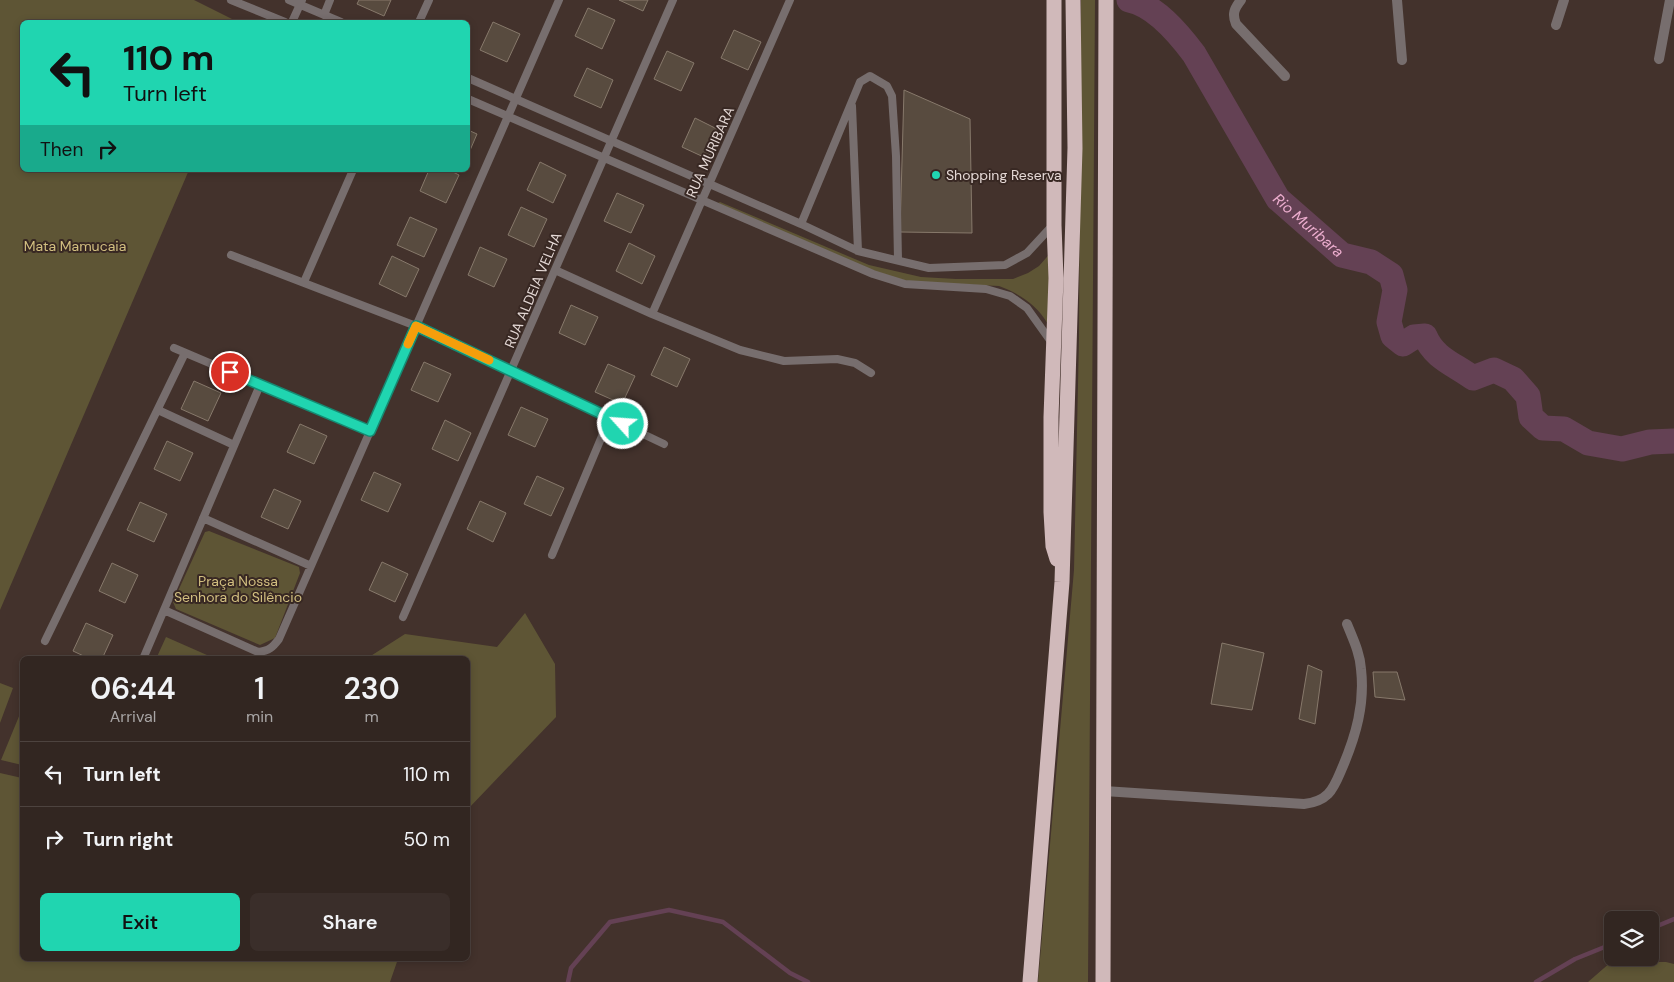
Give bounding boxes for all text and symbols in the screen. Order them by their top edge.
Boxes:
text: 110 m [123,35,214,81]
icon: left [40,40,105,105]
text: Turn left [123,79,207,108]
street label: RUA MURIBARA [682,104,738,200]
icon: right [93,135,121,163]
text: Then [40,137,83,162]
place label: Shopping Reserva [946,166,1062,184]
marker: Shopping Reserva [930,169,942,181]
water label: Rio Muribara [1269,189,1348,262]
street label: RUA ALDEIA VELHA [500,229,566,351]
park label: Mata Mamucaia [24,237,126,255]
pin [209,351,251,393]
icon: arrive [216,358,244,386]
position arrow [596,397,648,449]
park label: Praça Nossa Senhora do Silêncio [174,572,302,606]
text: 06:44 [90,669,176,708]
text: 1 [254,669,265,708]
text: 230 [343,669,400,708]
text: Arrival [110,706,156,727]
text: min [246,706,273,727]
text: m [364,706,379,727]
icon: left [40,760,68,788]
text: Turn left [83,762,161,787]
text: 110 m [403,762,450,787]
icon: right [40,825,68,853]
text: Turn right [83,827,173,852]
text: 50 m [403,827,450,852]
button: Exit [40,893,240,951]
button: Share [250,893,450,951]
map controls [1604,911,1659,966]
button: layers [1604,911,1659,966]

